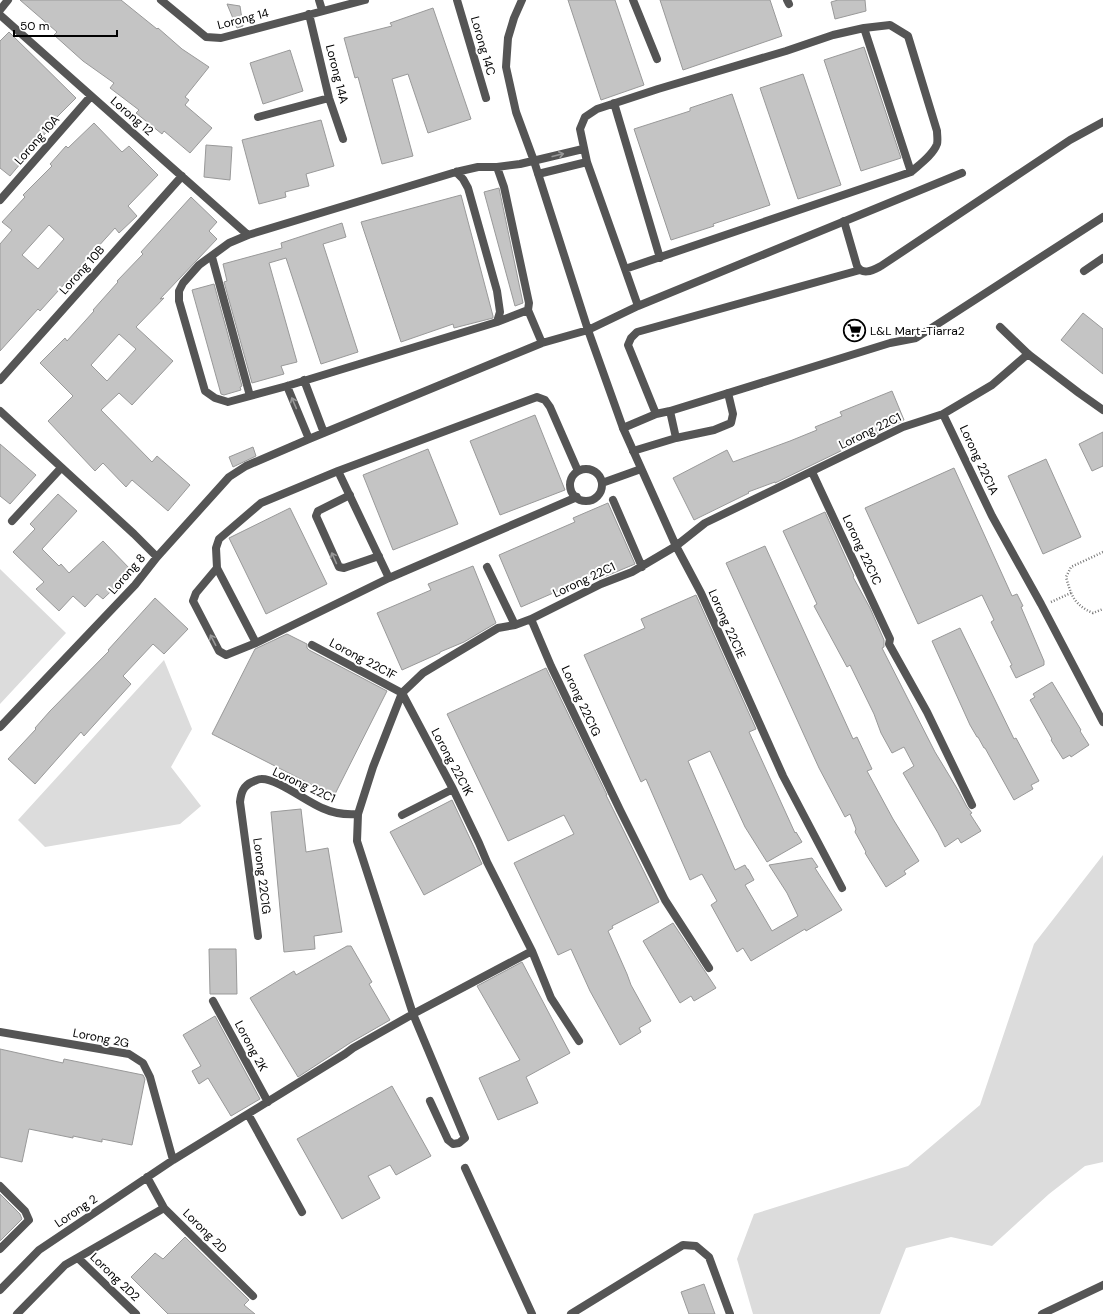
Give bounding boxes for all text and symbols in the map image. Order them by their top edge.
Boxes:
street label: Lorong 14 [216,5,270,33]
scale bar [14,12,117,38]
street label: Lorong 14C [467,15,499,78]
text: 50 m [20,18,49,34]
street label: Lorong 14A [322,43,352,105]
street label: Lorong 12 [107,93,157,139]
street label: Lorong 10A [11,112,63,168]
one-way arrow [552,151,565,158]
street label: Lorong 10B [56,242,108,298]
supermarket icon: L&L Mart-Tiarra2 [841,318,867,344]
place label: L&L Mart-Tiarra2 [870,323,965,339]
one-way arrow [289,397,297,409]
street label: Lorong 22C1 [836,409,904,453]
street label: Lorong 22C1A [956,422,1002,498]
street label: Lorong 22C1C [839,512,885,588]
street label: Lorong 8 [105,550,149,598]
one-way arrow [330,552,338,564]
street label: Lorong 22C1 [550,559,618,601]
street label: Lorong 22C1E [705,587,749,661]
one-way arrow [209,634,216,646]
street label: Lorong 22C1F [327,635,400,684]
street label: Lorong 22C1G [558,663,604,739]
street label: Lorong 22C1K [427,725,477,799]
street label: Lorong 22C1 [270,764,338,806]
street label: Lorong 22C1G [249,837,275,915]
street label: Lorong 2K [231,1018,271,1074]
street label: Lorong 2G [71,1025,131,1051]
street label: Lorong 2 [52,1191,101,1231]
street label: Lorong 2D [179,1205,231,1257]
street label: Lorong 2D2 [87,1249,143,1305]

